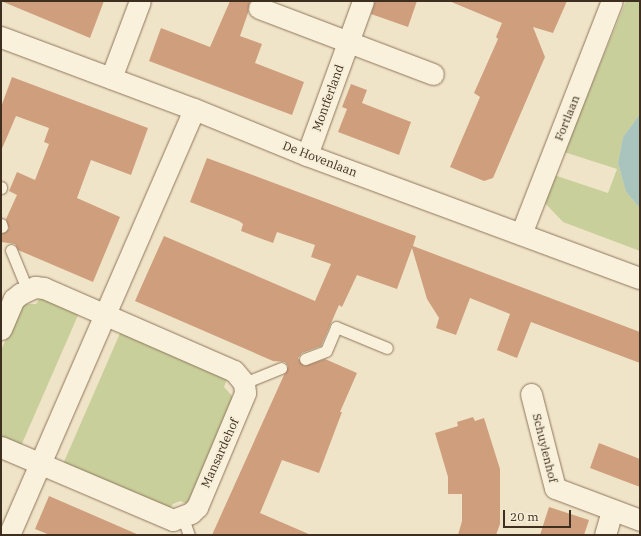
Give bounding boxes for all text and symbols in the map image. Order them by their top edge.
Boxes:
street label: Montferland [309,63,347,133]
street label: Fortlaan [551,93,583,143]
street label: De Hovenlaan [281,138,359,180]
street label: Schuylenhof [529,412,561,484]
street label: Mansardehof [198,416,242,490]
scale bar [505,502,573,528]
text: 20 m [510,509,539,524]

